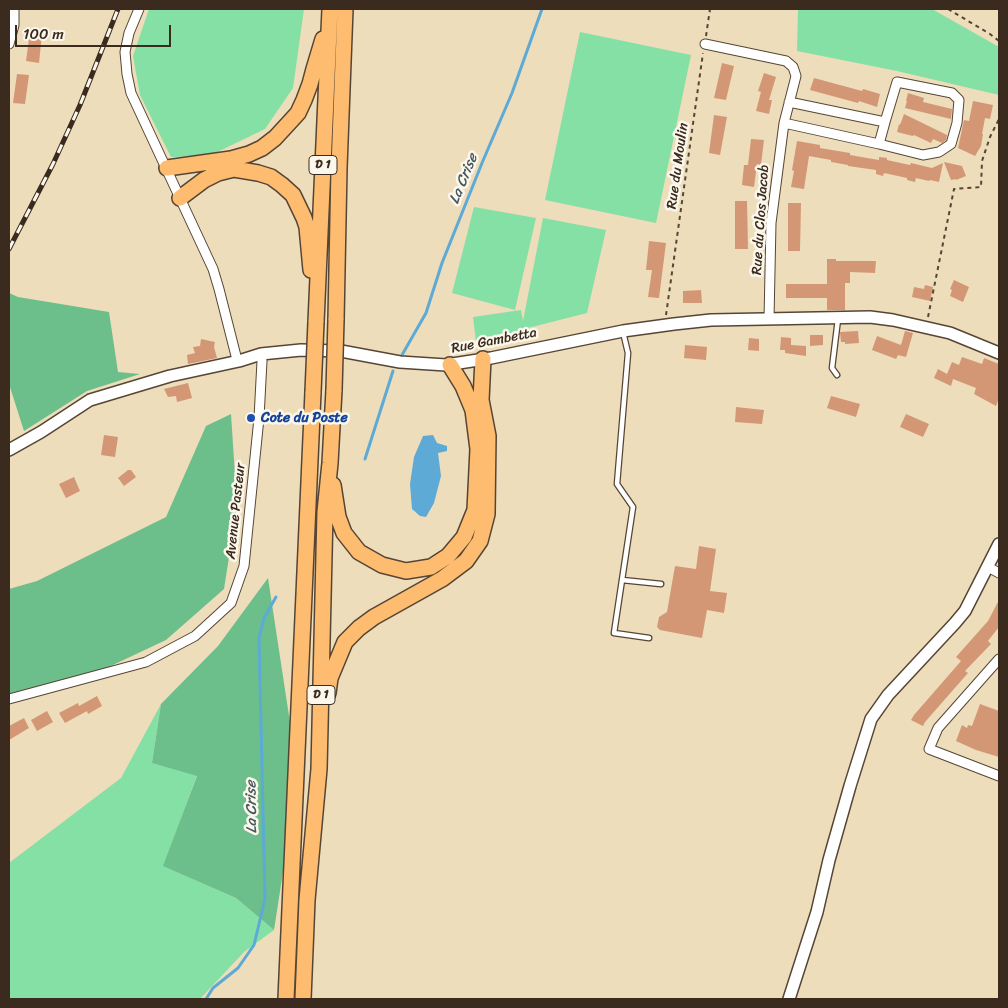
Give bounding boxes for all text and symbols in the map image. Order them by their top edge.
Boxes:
scale bar [18,15,174,47]
text: 100 m [23,21,64,47]
street label: Rue du Moulin [664,122,692,210]
water label: La Crise [446,151,482,207]
road number: D 1 [309,156,337,174]
street label: Rue du Clos Jacob [749,164,773,276]
street label: Rue Gambetta [450,324,538,358]
place label: Cote du Poste [261,410,348,426]
marker: Cote du Poste [245,412,257,424]
street label: Avenue Pasteur [223,462,249,560]
road number: D 1 [307,686,335,704]
water label: La Crise [243,781,261,833]

